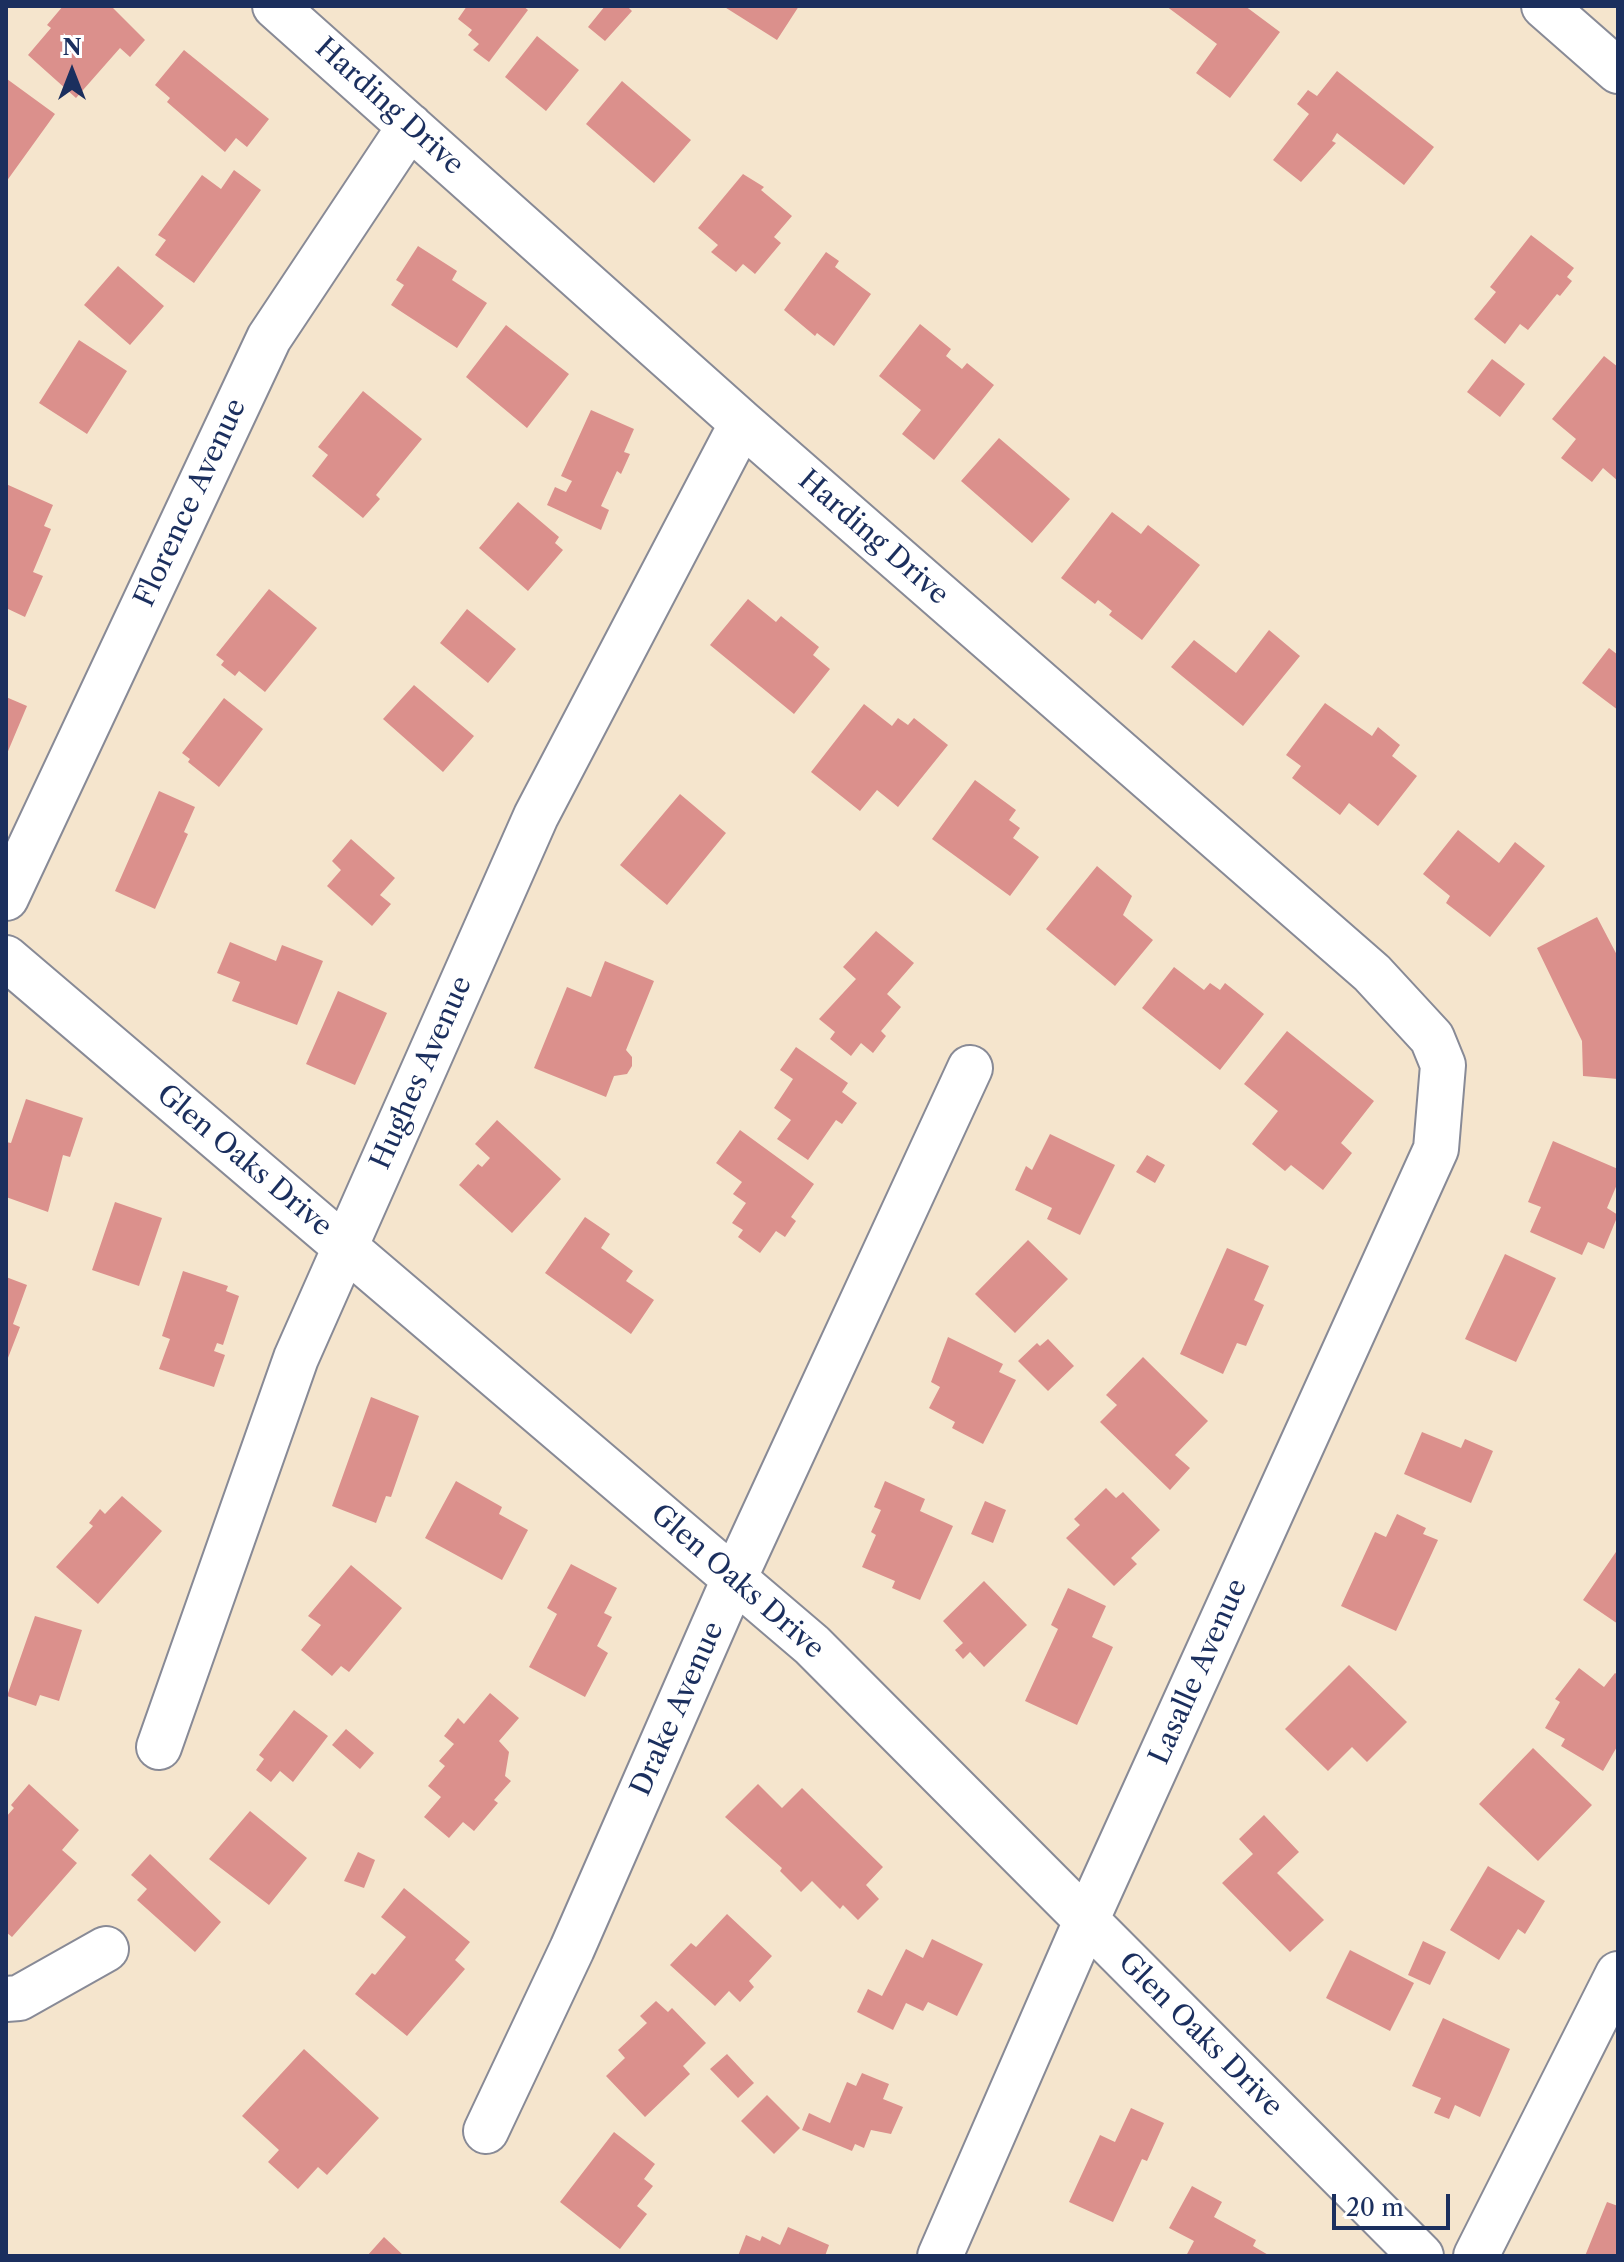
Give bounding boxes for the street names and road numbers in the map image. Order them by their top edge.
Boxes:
street label: Harding Drive [308,32,470,182]
street label: Florence Avenue [128,394,254,612]
street label: Harding Drive [791,464,955,612]
street label: Hughes Avenue [364,971,480,1175]
street label: Glen Oaks Drive [150,1078,338,1244]
street label: Glen Oaks Drive [644,1498,830,1666]
street label: Lasalle Avenue [1143,1574,1255,1770]
street label: Drake Avenue [625,1617,731,1801]
street label: Glen Oaks Drive [1111,1946,1289,2124]

